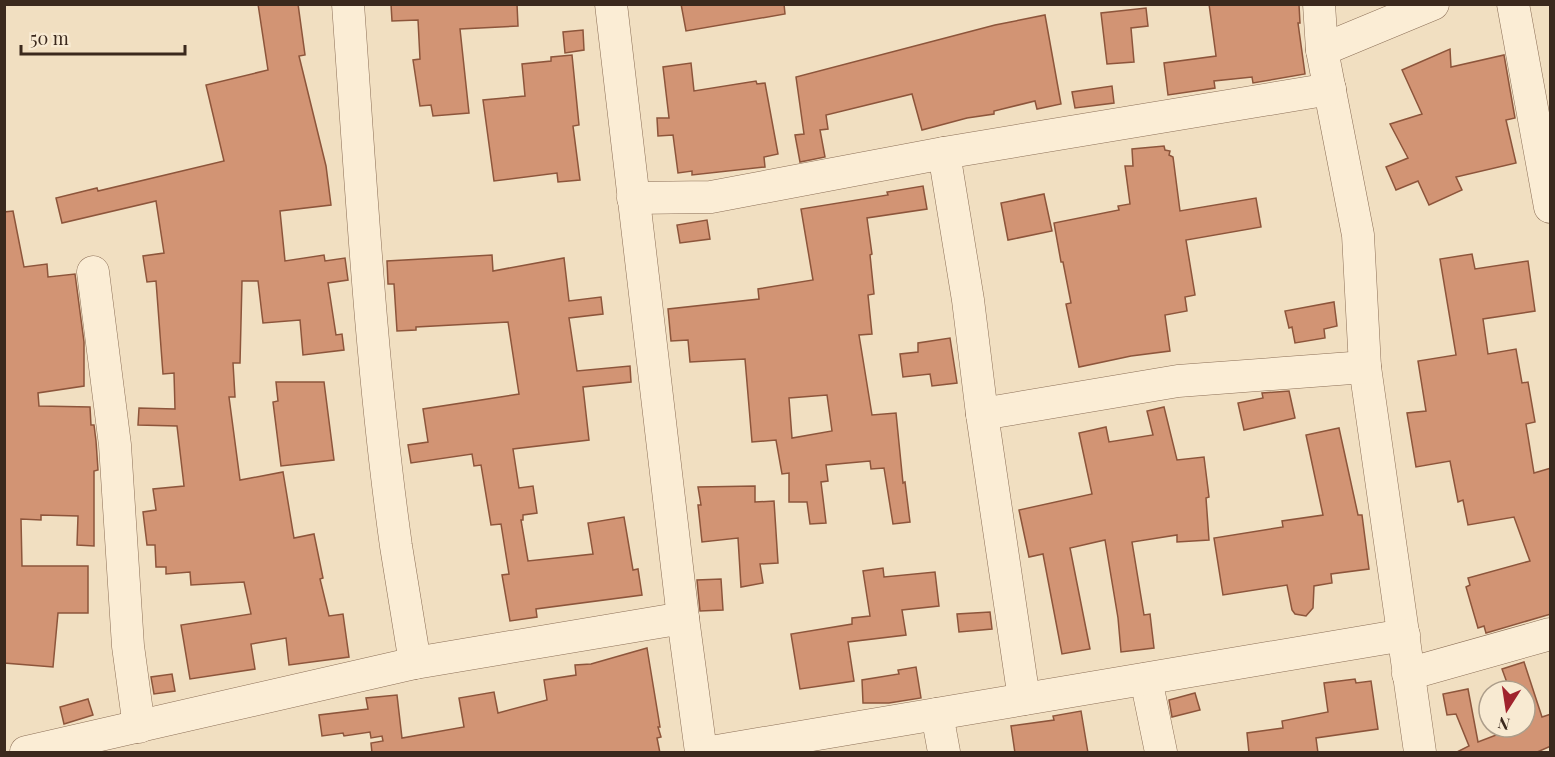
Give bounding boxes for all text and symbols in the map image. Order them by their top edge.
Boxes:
scale bar [21,18,184,56]
text: 50 m [30,26,69,50]
north arrow [1477,679,1537,739]
text: N [1496,713,1512,736]

